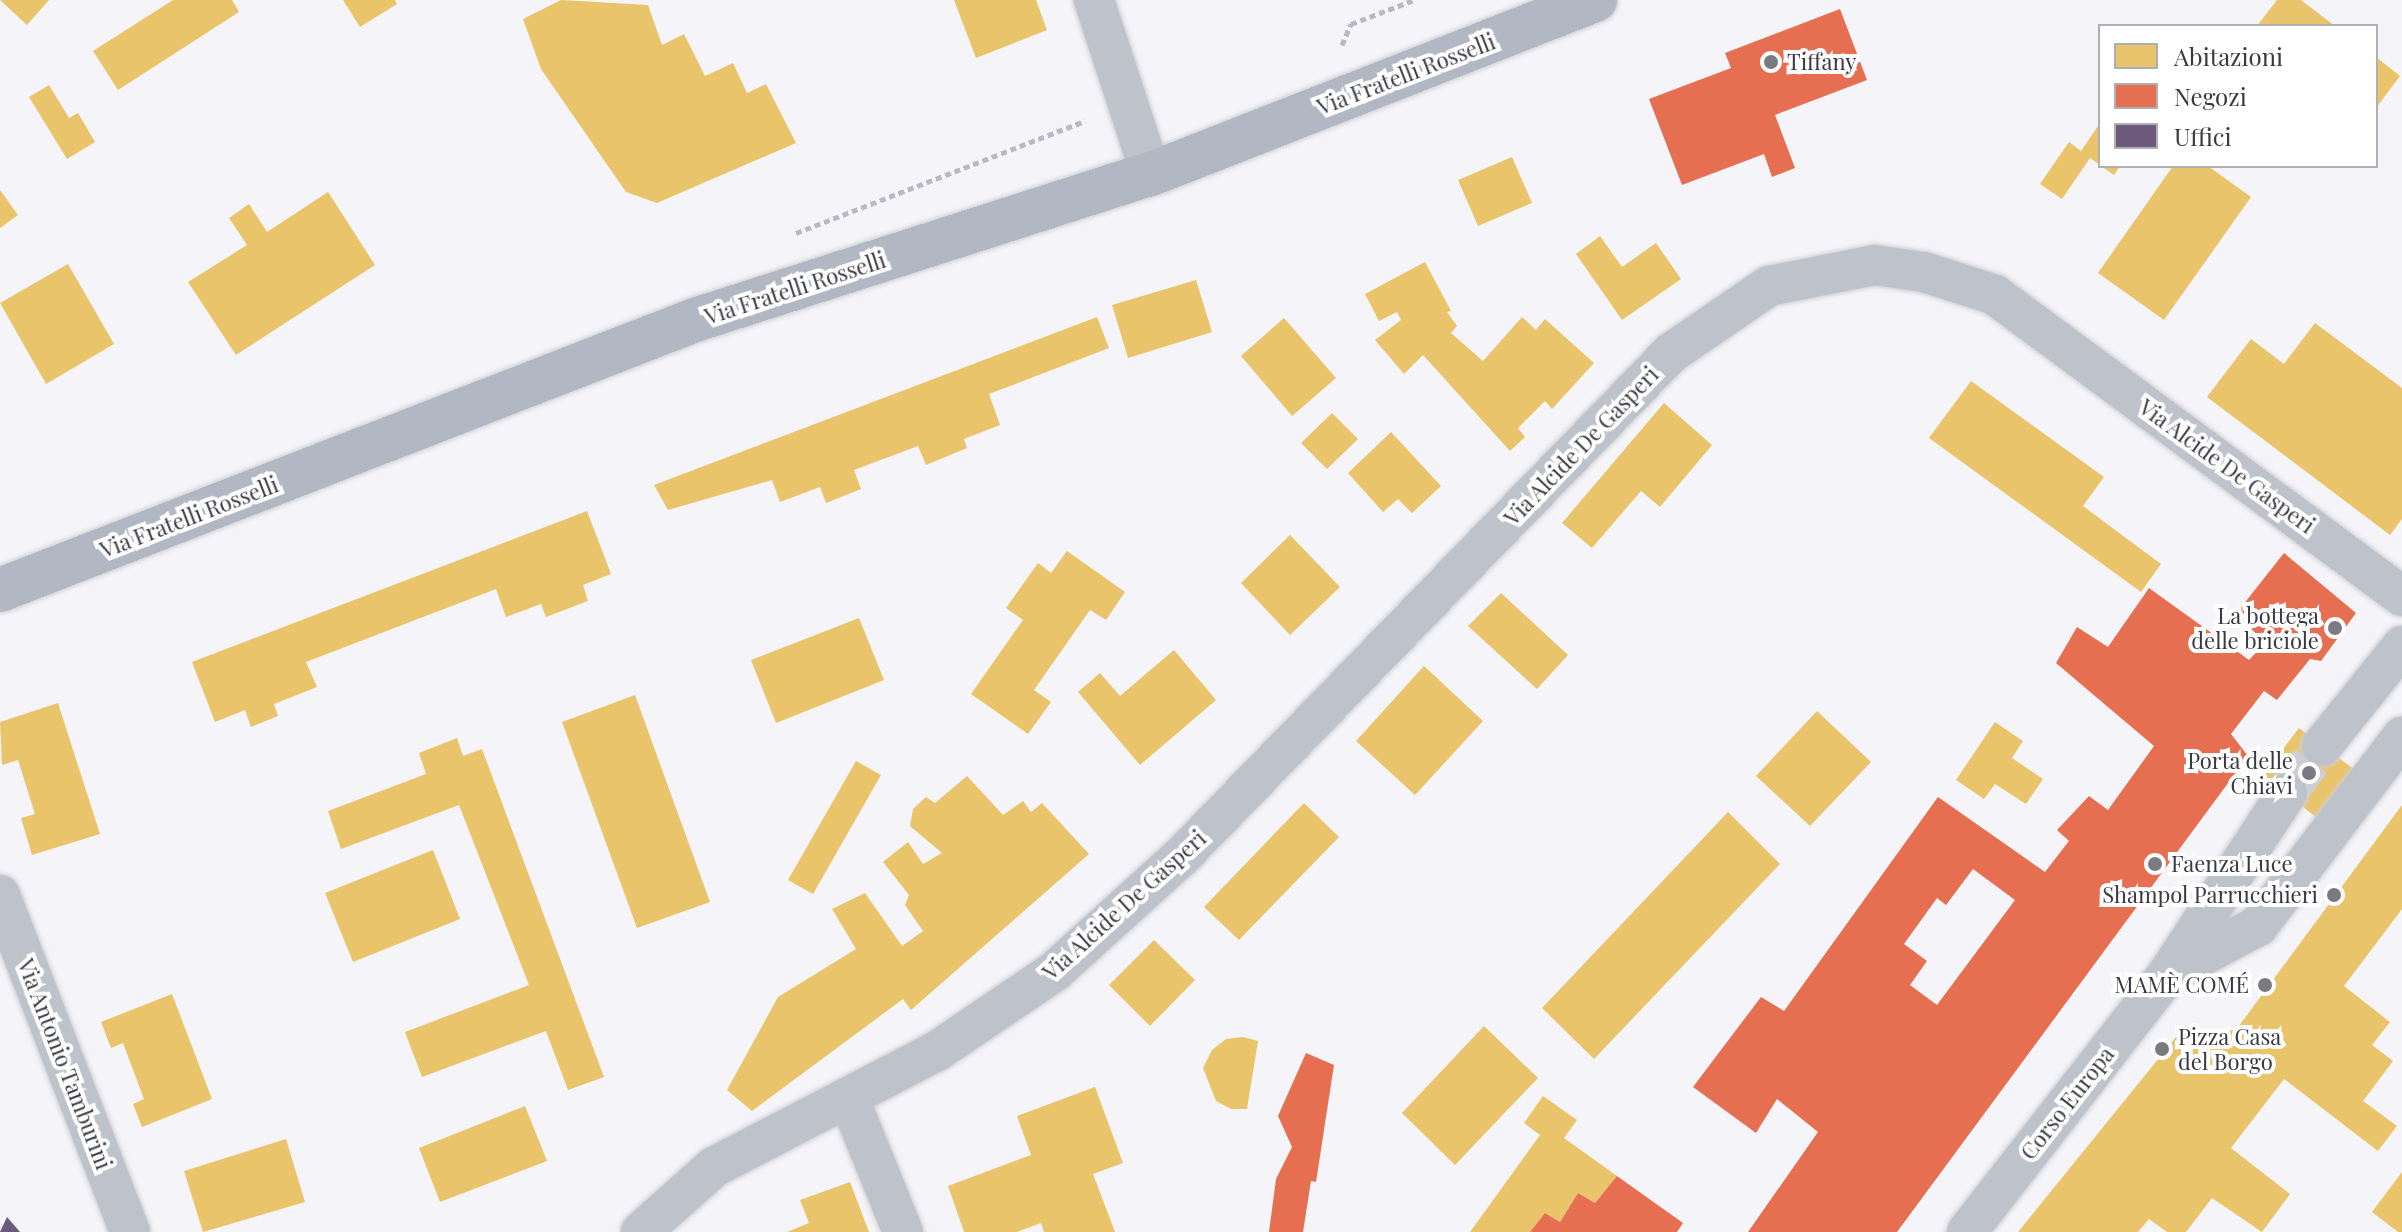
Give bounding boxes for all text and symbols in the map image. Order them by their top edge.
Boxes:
legend [2098,24,2378,168]
street label: Via Fratelli Rosselli [1313,28,1499,120]
text: Abitazioni [2174,40,2283,72]
place label: Tiffany [1787,49,1856,75]
marker: Tiffany [1762,53,1780,71]
text: Negozi [2174,80,2247,112]
text: Uffici [2174,120,2231,152]
street label: Via Fratelli Rosselli [701,246,889,330]
street label: Via Alcide De Gasperi [1498,361,1664,531]
street label: Via Alcide De Gasperi [2134,393,2320,539]
street label: Via Fratelli Rosselli [96,471,282,563]
place label: La bottega delle briciole [2191,602,2319,654]
marker: La bottega delle briciole [2326,619,2344,637]
place label: Porta delle Chiavi [2187,747,2293,798]
marker: Porta delle Chiavi [2300,764,2318,782]
street label: Via Alcide De Gasperi [1037,824,1211,986]
place label: Faenza Luce [2171,851,2293,877]
marker: Faenza Luce [2146,855,2164,873]
place label: Shampol Parrucchieri [2102,882,2318,908]
marker: Shampol Parrucchieri [2325,886,2343,904]
street label: Via Antonio Tamburini [12,954,118,1174]
place label: MAMÈ COMÉ [2115,972,2249,998]
marker: MAMÈ COMÉ [2256,976,2274,994]
place label: Pizza Casa del Borgo [2178,1023,2282,1074]
marker: Pizza Casa del Borgo [2153,1040,2171,1058]
street label: Corso Europa [2015,1041,2119,1165]

